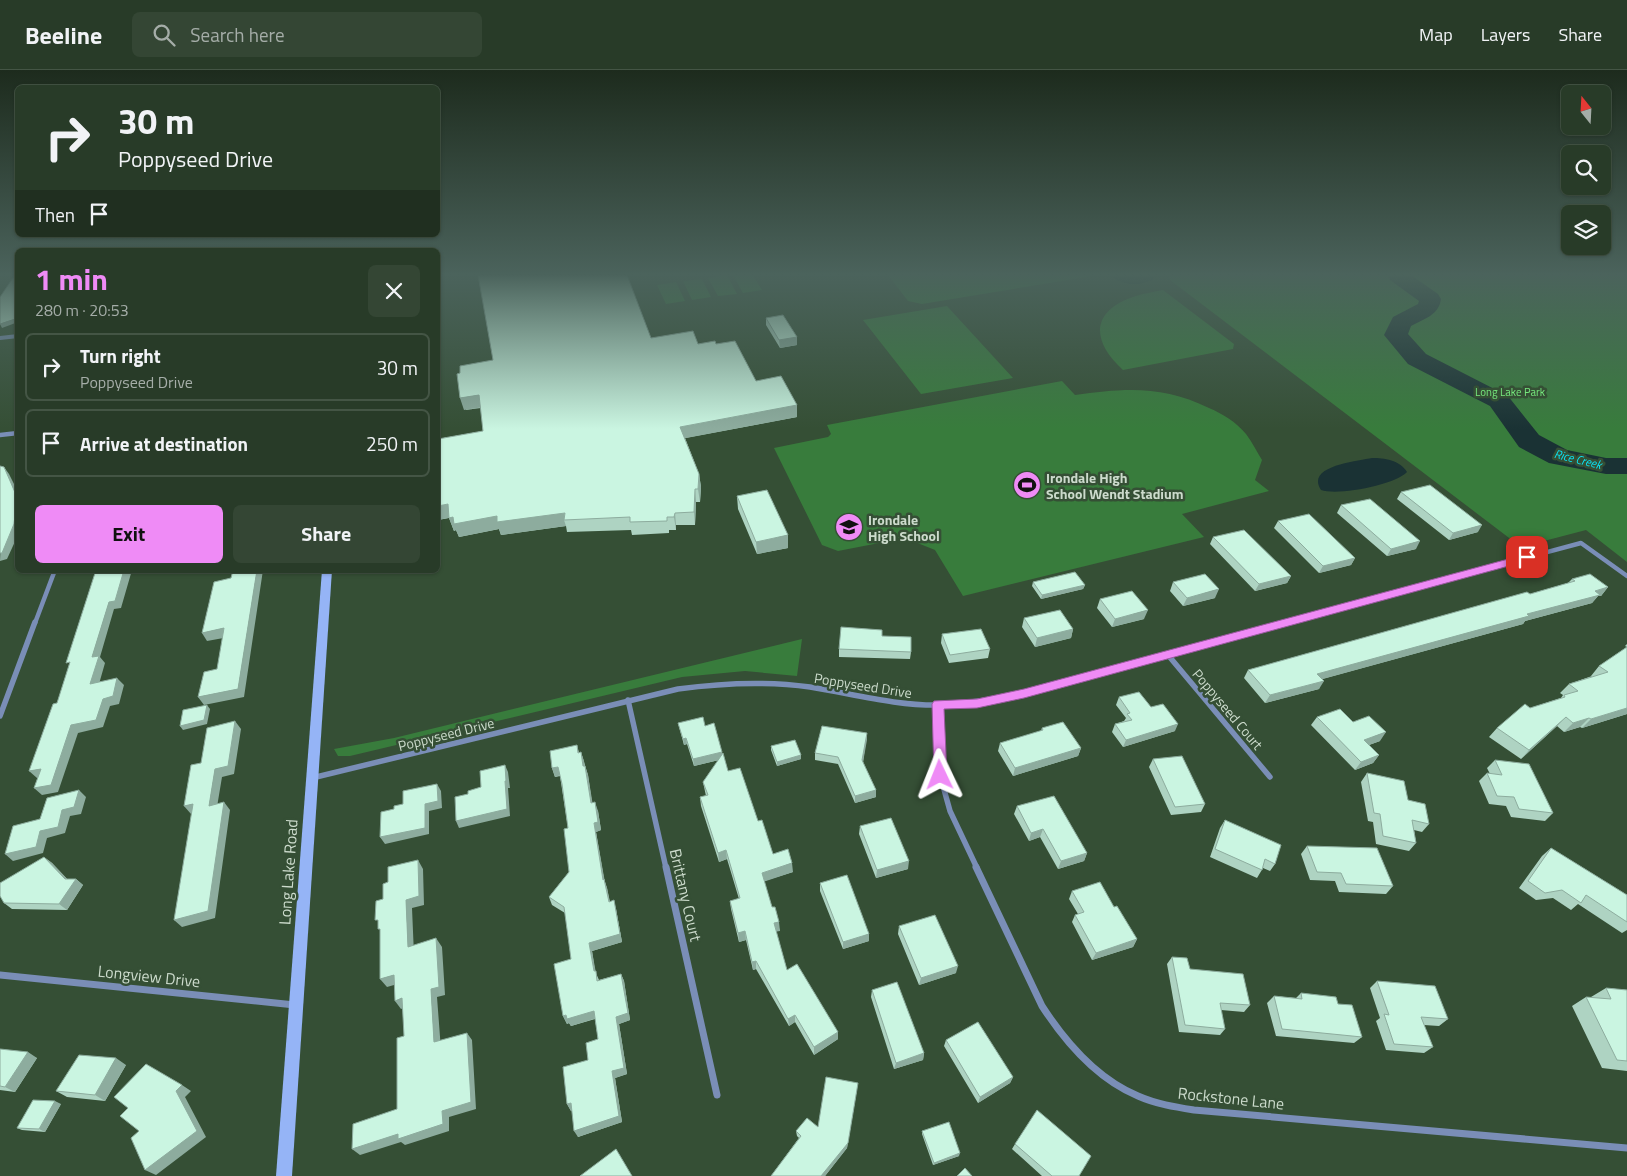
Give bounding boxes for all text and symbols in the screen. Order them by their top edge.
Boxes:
search box [132,12,482,57]
text: Beeline [25,17,102,53]
text: Search here [190,20,285,49]
icon: search [150,21,178,49]
text: Map [1419,21,1453,48]
text: Layers [1481,21,1530,48]
text: Share [1558,21,1602,48]
north arrow [1561,85,1611,135]
map controls [1561,85,1611,255]
text: 30 m [118,94,194,148]
icon: right [35,105,100,170]
text: Poppyseed Drive [118,142,273,176]
button: search [1561,145,1611,195]
text: Then [35,200,75,229]
icon: arrive [85,200,113,228]
button: layers [1561,205,1611,255]
text: 1 min [35,256,108,302]
button: close [368,265,420,317]
text: 280 m · 20:53 [35,298,129,322]
text: Turn right [80,341,161,370]
icon: right [37,353,65,381]
text: 30 m [377,353,418,382]
text: Poppyseed Drive [80,370,193,394]
park label: Long Lake Park [1475,384,1546,400]
icon: arrive [37,429,65,457]
text: Arrive at destination [80,429,248,458]
text: 250 m [366,429,418,458]
water label: Rice Creek [1552,444,1605,474]
place label: Irondale High School Wendt Stadium [1046,467,1183,504]
sports icon: Irondale High School Wendt Stadium [1012,470,1042,500]
button: Exit [35,505,223,563]
button: Share [233,505,420,563]
place label: Irondale High School [868,509,940,546]
school or university icon: Irondale High School [834,512,864,542]
pin [1506,536,1548,578]
icon: arrive [1513,543,1541,571]
street label: Poppyseed Court [1188,664,1268,754]
street label: Poppyseed Drive [813,667,913,703]
street label: Poppyseed Drive [396,712,496,756]
position arrow [913,748,965,800]
street label: Long Lake Road [272,818,304,926]
street label: Brittany Court [664,846,708,944]
street label: Longview Drive [97,959,201,993]
street label: Rockstone Lane [1177,1080,1285,1116]

